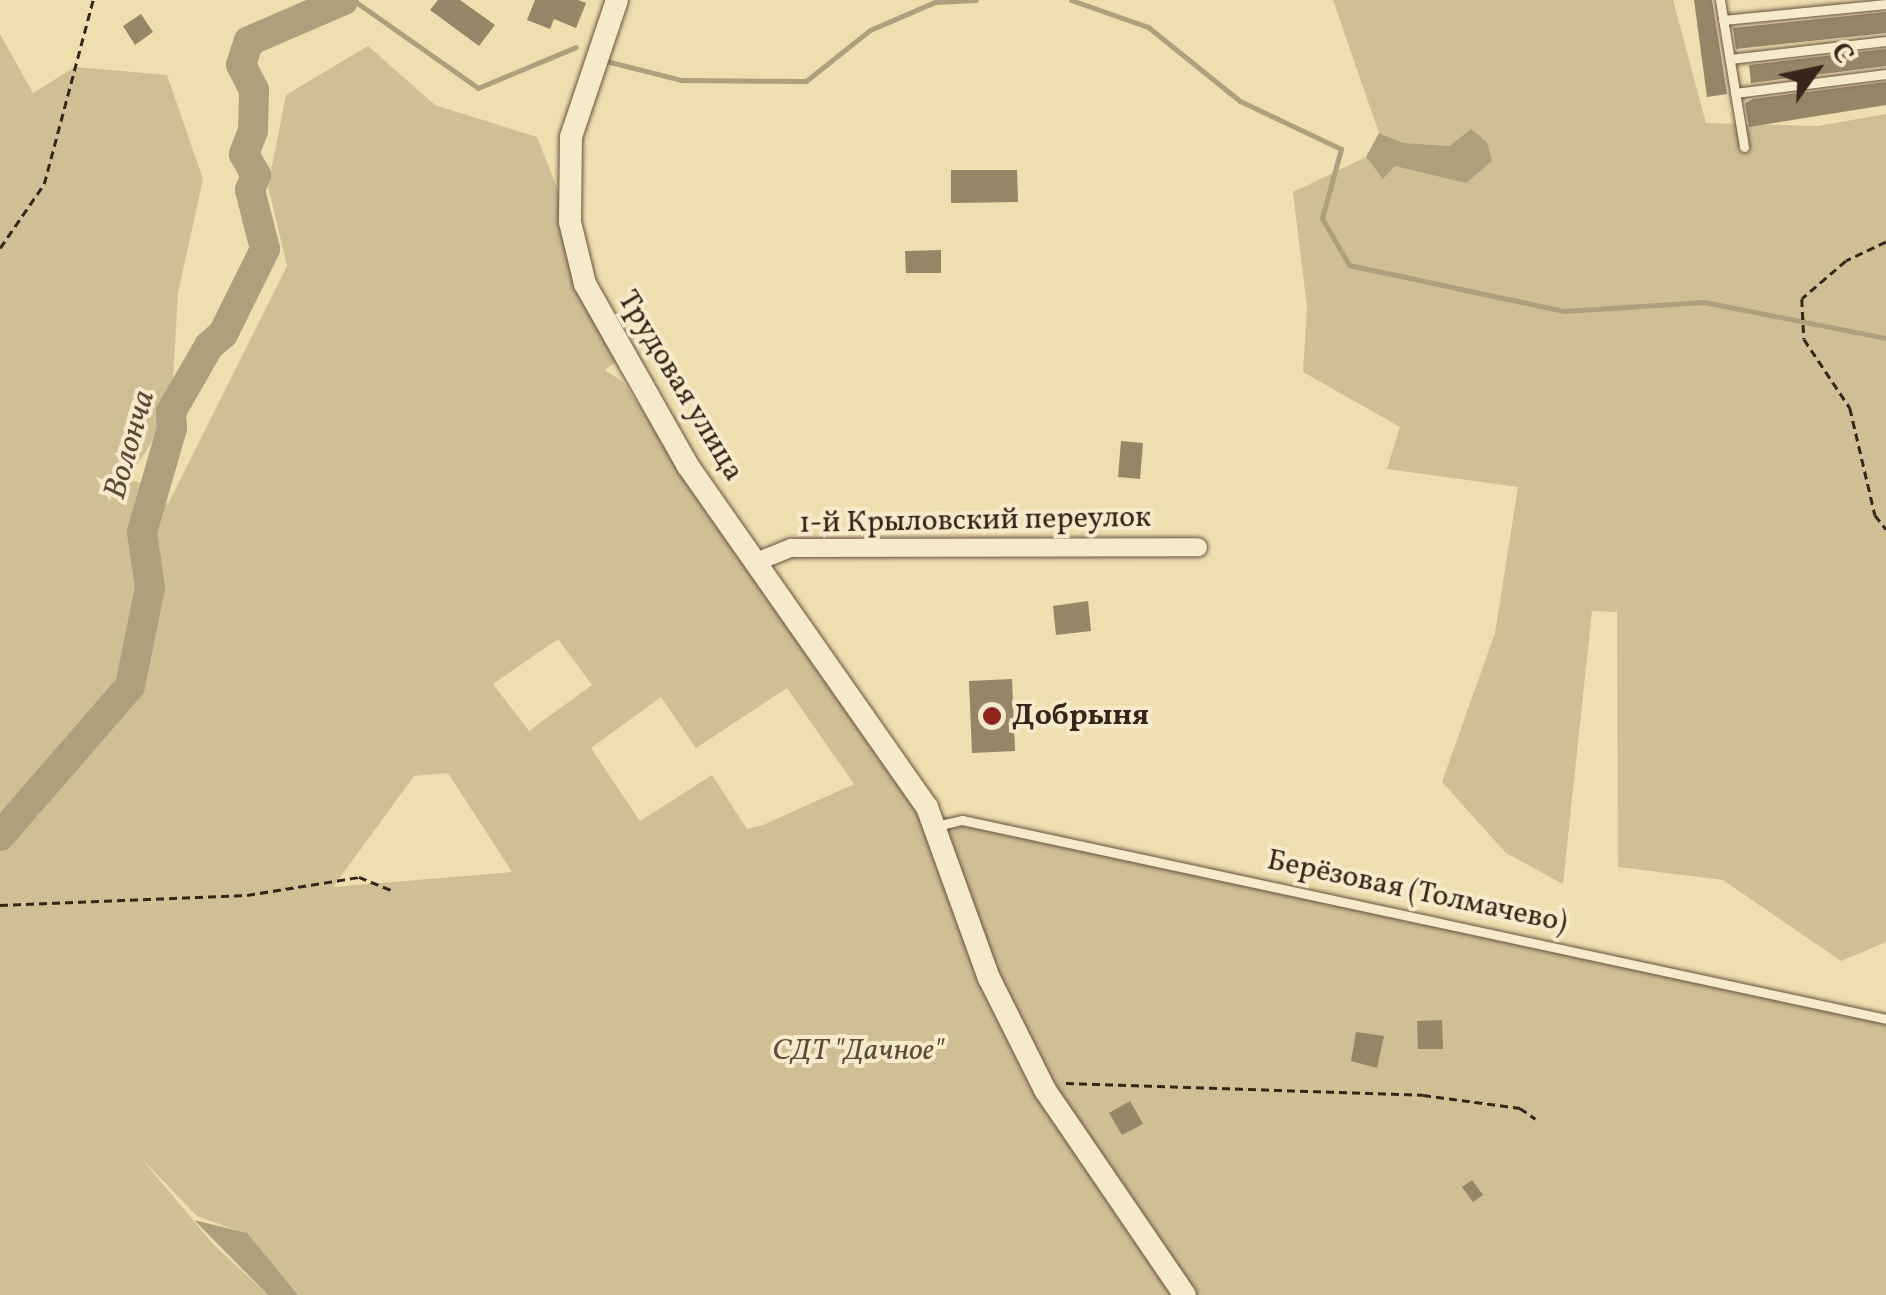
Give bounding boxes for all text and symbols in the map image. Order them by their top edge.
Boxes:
north arrow [1766,20,1866,120]
text: С [1820,35,1863,72]
street label: Трудовая улица [609,284,751,488]
water label: Волонча [97,386,165,504]
street label: 1-й Крыловский переулок [799,500,1151,542]
place label: Добрыня [1012,698,1149,734]
marker: Добрыня [981,705,1003,727]
street label: Берёзовая (Толмачево) [1264,843,1570,941]
park label: СДТ "Дачное" [772,1033,944,1069]

